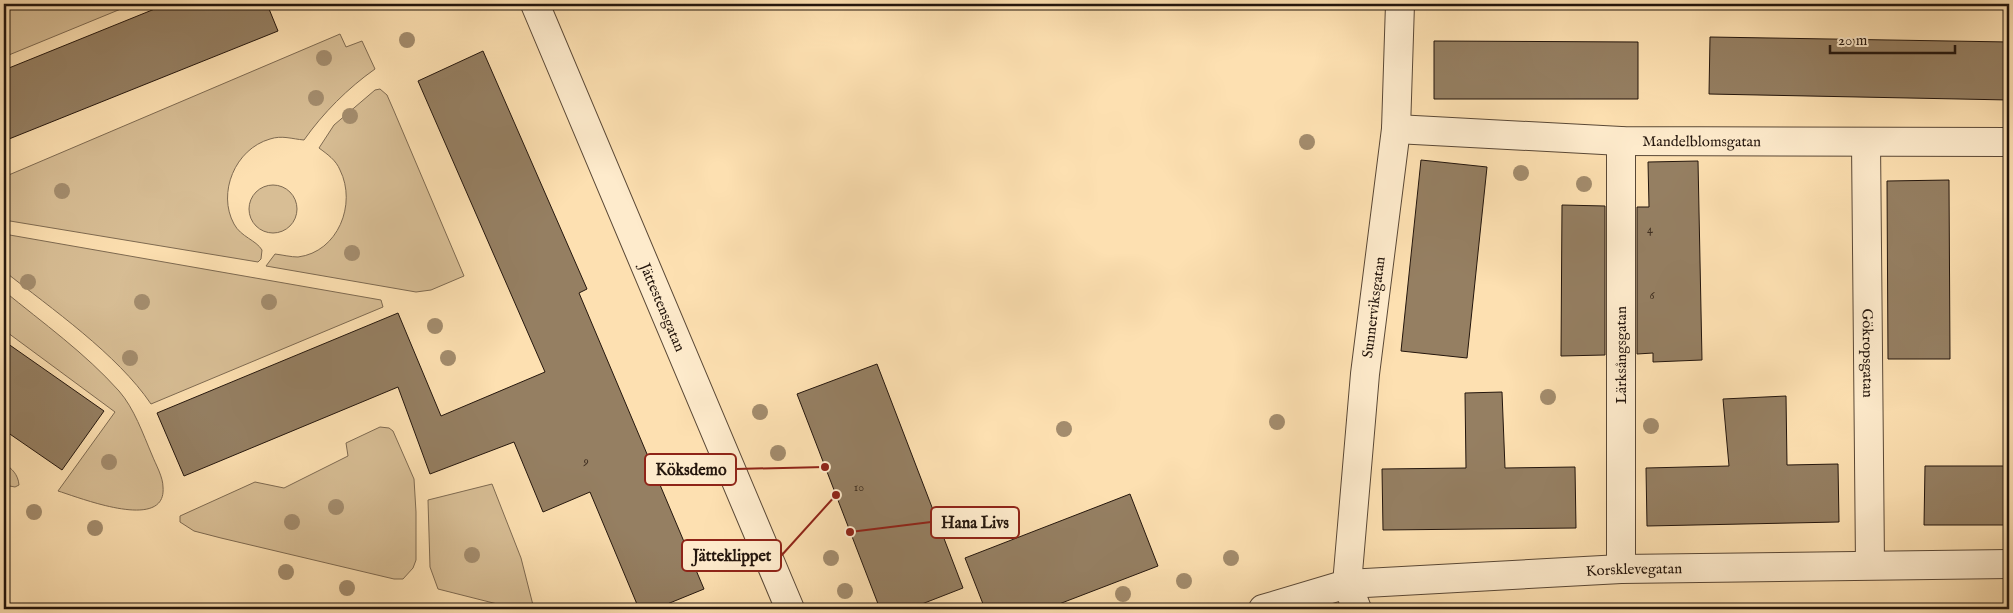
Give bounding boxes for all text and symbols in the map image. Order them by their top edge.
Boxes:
scale bar [1830,22,1956,54]
text: 20 m [1838,31,1868,50]
street label: Mandelblomsgatan [1642,132,1761,151]
house number: 4 [1647,222,1653,237]
street label: Sunnerviksgatan [1358,255,1390,359]
street label: Jättestensgatan [634,258,689,355]
house number: 6 [1649,288,1655,303]
street label: Lärksångsgatan [1612,306,1631,404]
street label: Gökropsgatan [1858,308,1877,398]
house number: 9 [582,454,589,469]
callout: Köksdemo [645,454,736,485]
text: Köksdemo [655,461,727,481]
house number: 10 [854,480,864,495]
callout: Hana Livs [931,507,1019,538]
text: Hana Livs [941,514,1009,534]
callout: Jätteklippet [682,540,781,571]
text: Jätteklippet [691,547,772,567]
street label: Korsklevegatan [1585,559,1682,581]

